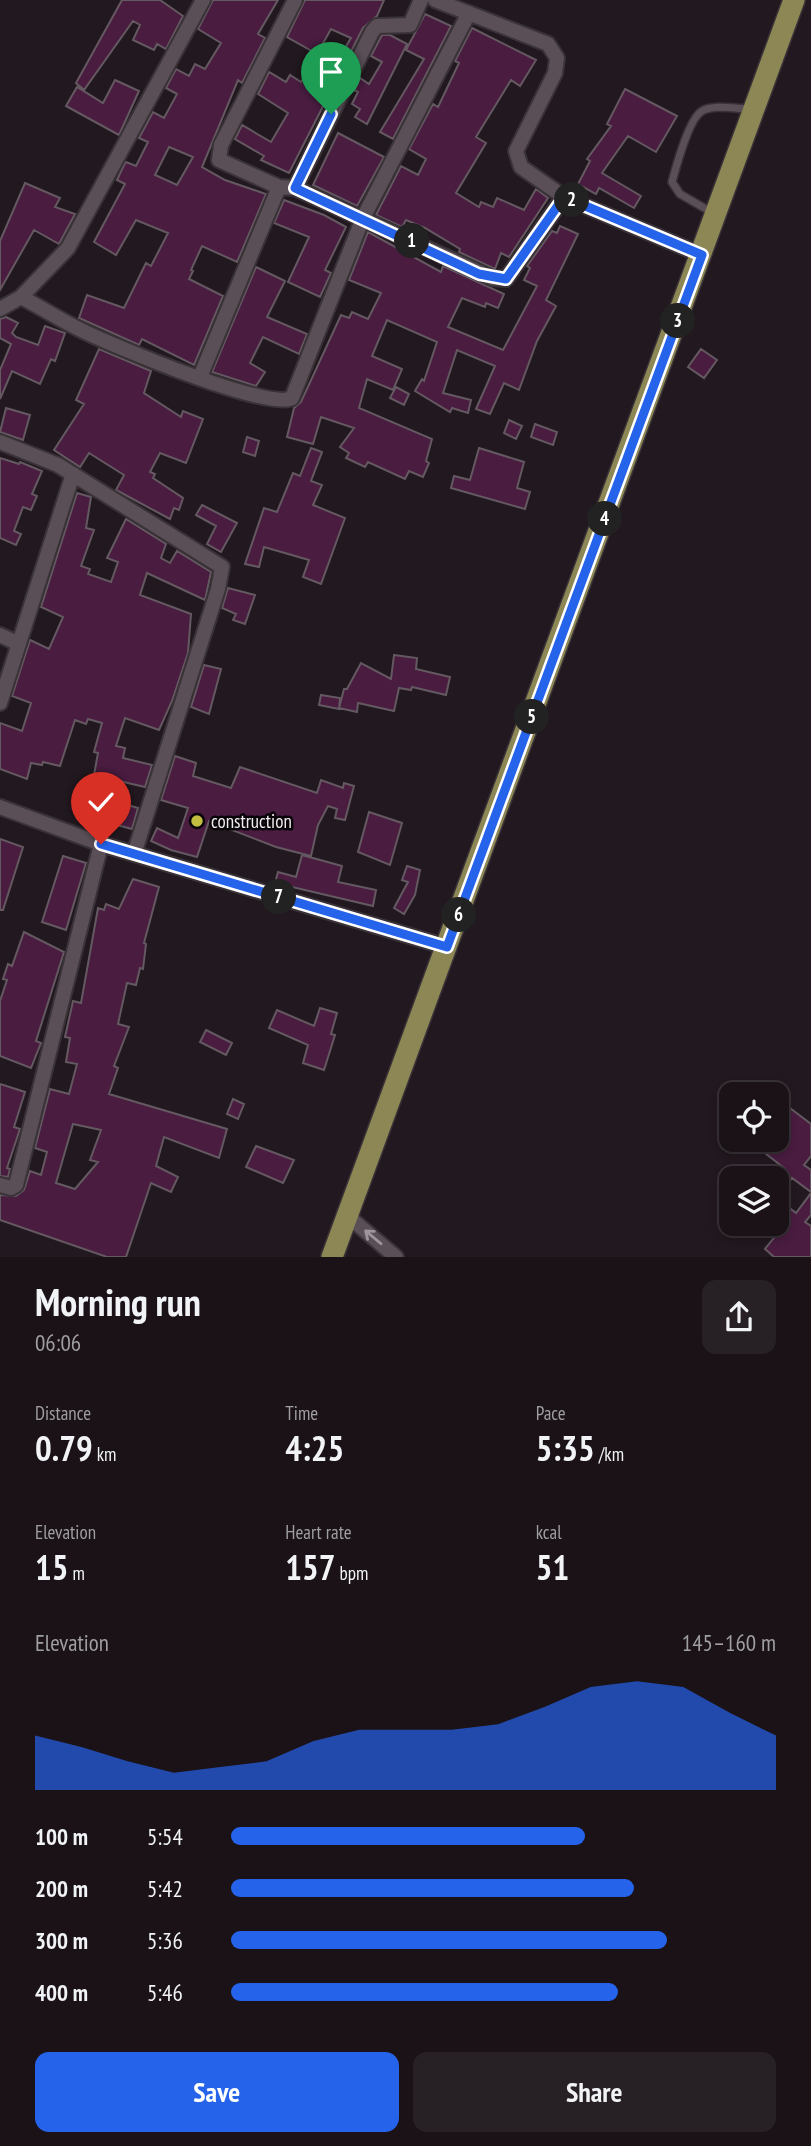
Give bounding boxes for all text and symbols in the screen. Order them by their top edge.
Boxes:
pin [301,42,361,114]
icon: arrive [312,53,350,91]
pin: 2 [554,182,590,218]
text: 2 [567,187,576,211]
pin: 1 [394,224,430,258]
text: 1 [407,228,416,252]
pin: 3 [660,304,696,338]
text: 3 [673,308,682,332]
pin: 4 [588,502,622,536]
text: 4 [600,506,609,530]
pin: 5 [514,700,550,734]
text: 5 [527,704,536,728]
pin [71,772,131,844]
icon: check [82,783,120,821]
place label: construction [211,809,292,833]
marker: construction [189,813,205,829]
pin: 7 [262,880,296,914]
text: 7 [274,884,283,908]
pin: 6 [442,898,476,932]
text: 6 [454,902,463,926]
map controls [719,1082,789,1236]
button: locate [719,1082,789,1152]
button: layers [719,1166,789,1236]
one-way arrow [364,1229,382,1245]
text: Morning run [35,1277,201,1326]
button: share [702,1280,776,1354]
text: 06:06 [35,1328,81,1357]
text: Distance [35,1401,91,1425]
text: Time [285,1401,318,1425]
text: Pace [536,1401,566,1425]
text: 0.79 [35,1425,93,1471]
text: 4:25 [285,1425,344,1471]
text: 5:35 [536,1425,595,1471]
text: km [93,1442,116,1466]
text: /km [595,1442,624,1466]
text: Elevation [35,1520,96,1544]
text: Heart rate [285,1520,352,1544]
text: kcal [536,1520,562,1544]
text: 15 [35,1544,68,1590]
text: 157 [285,1544,336,1590]
text: 51 [536,1544,569,1590]
text: m [68,1561,85,1585]
text: bpm [336,1561,368,1585]
text: Elevation [35,1628,109,1657]
text: 145–160 m [682,1628,776,1657]
text: 100 m [35,1822,88,1851]
text: 5:54 [147,1822,183,1851]
text: 200 m [35,1874,88,1903]
text: 5:42 [147,1874,183,1903]
text: 300 m [35,1926,88,1955]
text: 5:36 [147,1926,183,1955]
text: 400 m [35,1978,88,2007]
text: 5:46 [147,1978,183,2007]
button: Save [35,2052,399,2132]
button: Share [413,2052,776,2132]

